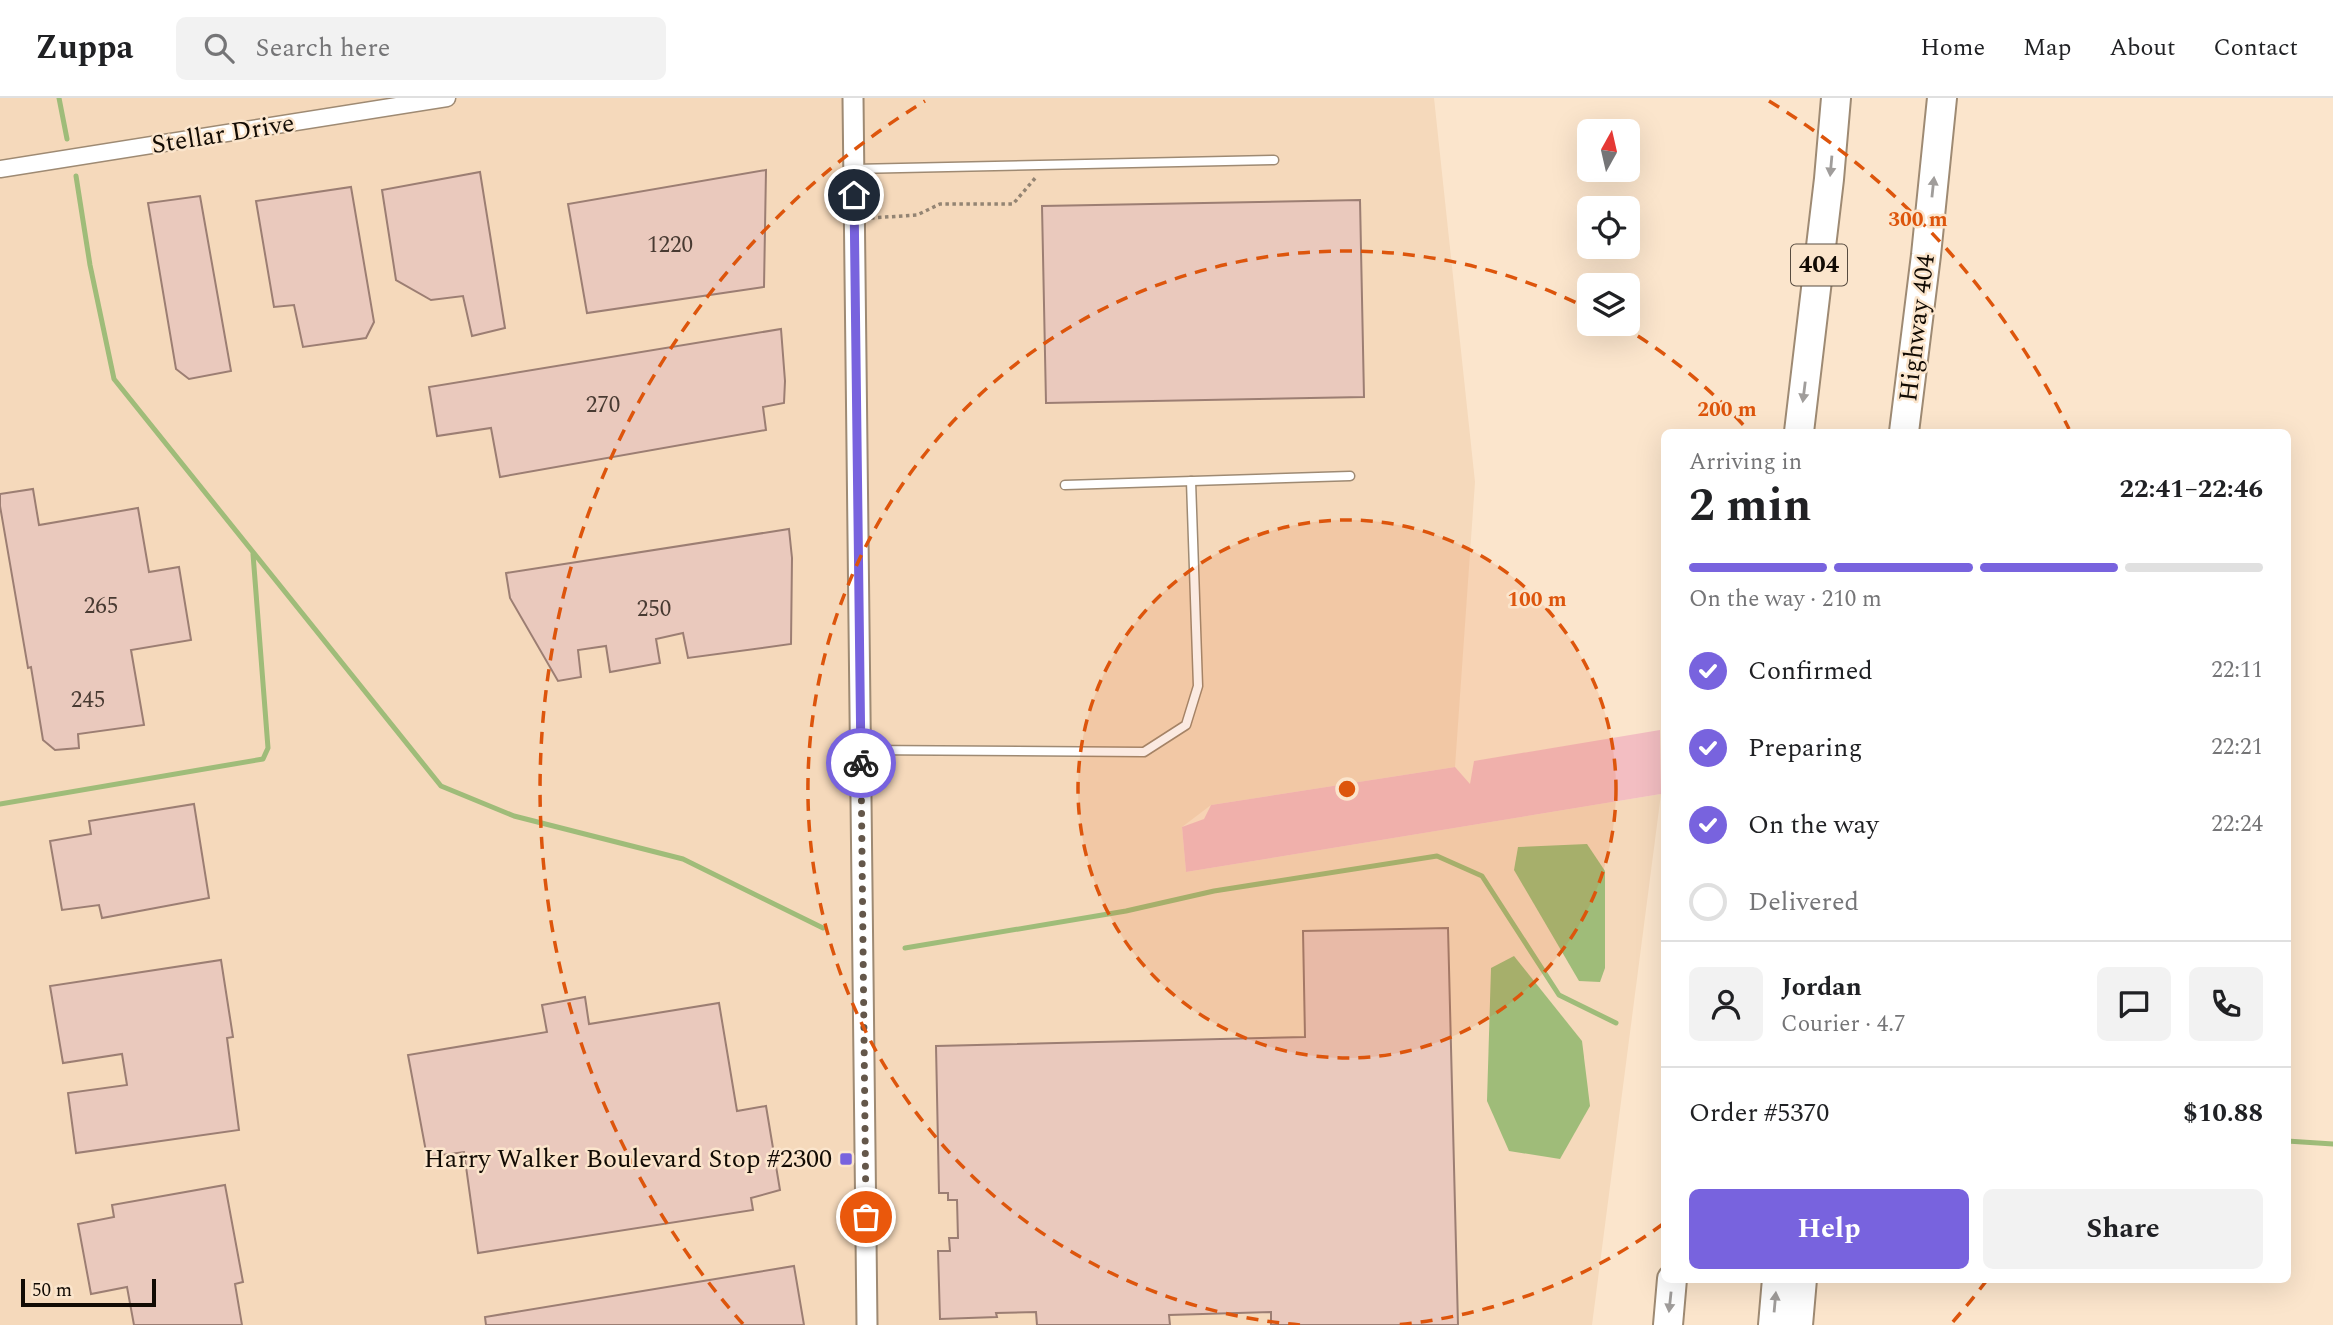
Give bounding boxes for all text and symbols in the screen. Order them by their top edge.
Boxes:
search box [176,17,666,80]
text: Zuppa [35,23,134,73]
text: Search here [256,28,390,68]
icon: search [200,29,238,67]
text: Home [1920,30,1985,66]
text: Map [2023,30,2071,66]
text: About [2109,30,2175,66]
text: Contact [2213,30,2298,66]
street label: Stellar Drive [149,103,297,165]
north arrow [1577,119,1640,182]
map controls [1577,119,1640,336]
one-way arrow [1825,155,1836,177]
pin [824,165,884,225]
icon: home [835,176,873,214]
one-way arrow [1928,176,1939,198]
button: locate [1577,196,1640,259]
text: 300 m [1888,204,1948,236]
house number: 1220 [647,228,693,263]
road number: 404 [1791,244,1847,286]
street label: Highway 404 [1888,252,1946,404]
button: layers [1577,273,1640,336]
one-way arrow [1799,381,1810,403]
house number: 270 [586,388,620,423]
text: 200 m [1697,394,1757,426]
text: Arriving in [1689,445,1802,480]
text: 22:41–22:46 [2119,469,2263,509]
text: 2 min [1689,471,1811,541]
text: On the way · 210 m [1689,582,1882,617]
text: 100 m [1507,584,1567,616]
house number: 265 [84,589,118,624]
house number: 250 [637,592,671,627]
text: Confirmed [1748,651,1873,691]
icon: check [1689,652,1727,690]
text: 22:11 [2211,653,2263,688]
house number: 245 [71,683,105,718]
courier [826,728,896,798]
text: Preparing [1748,728,1862,768]
icon: check [1689,729,1727,767]
text: 22:21 [2211,730,2263,765]
icon: bike [842,744,880,782]
centre of rings [1335,777,1359,801]
text: On the way [1748,805,1879,845]
icon: check [1689,806,1727,844]
text: 22:24 [2211,807,2263,842]
text: Delivered [1748,882,1859,922]
button: person [1689,967,1763,1041]
text: Jordan [1781,967,1862,1007]
button: chat [2097,967,2171,1041]
button: phone [2189,967,2263,1041]
text: Courier · 4.7 [1781,1007,1906,1042]
text: Order #5370 [1689,1093,1829,1133]
text: $10.88 [2183,1093,2263,1133]
place label: Harry Walker Boulevard Stop #2300 [424,1139,832,1179]
marker: Harry Walker Boulevard Stop #2300 [838,1151,854,1167]
pin [836,1187,896,1247]
button: Help [1689,1189,1969,1269]
button: Share [1983,1189,2263,1269]
icon: bag [847,1198,885,1236]
scale bar [21,1276,156,1308]
text: 50 m [32,1276,72,1305]
one-way arrow [1664,1291,1675,1313]
one-way arrow [1770,1291,1781,1313]

